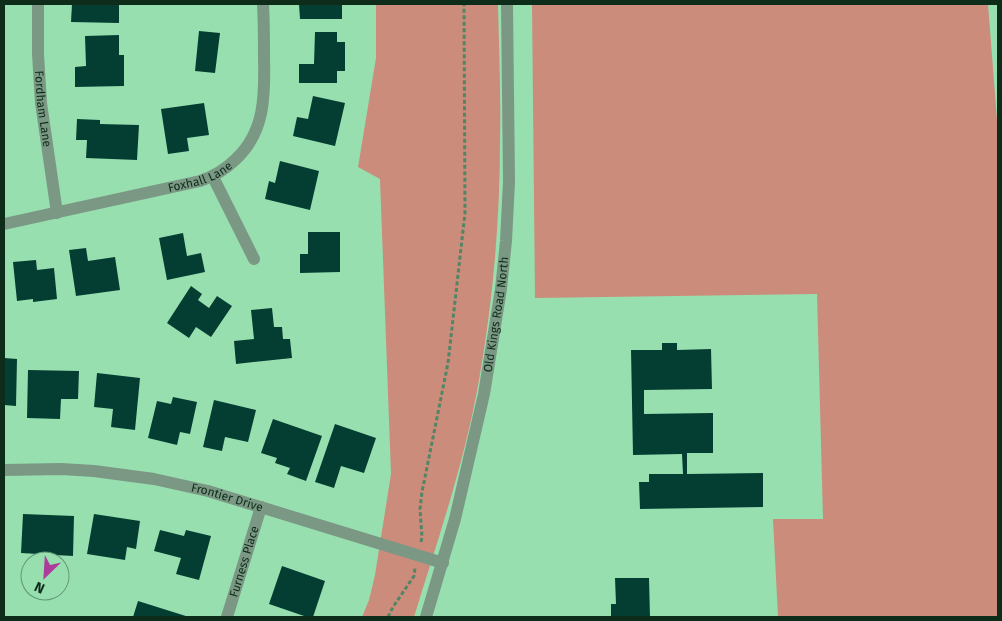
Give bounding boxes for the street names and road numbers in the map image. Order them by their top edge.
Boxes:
street label: Fordham Lane [32,70,54,148]
street label: Foxhall Lane [167,159,235,195]
street label: Old Kings Road North [481,256,511,373]
street label: Frontier Drive [190,480,265,514]
street label: Furness Place [227,524,262,599]

